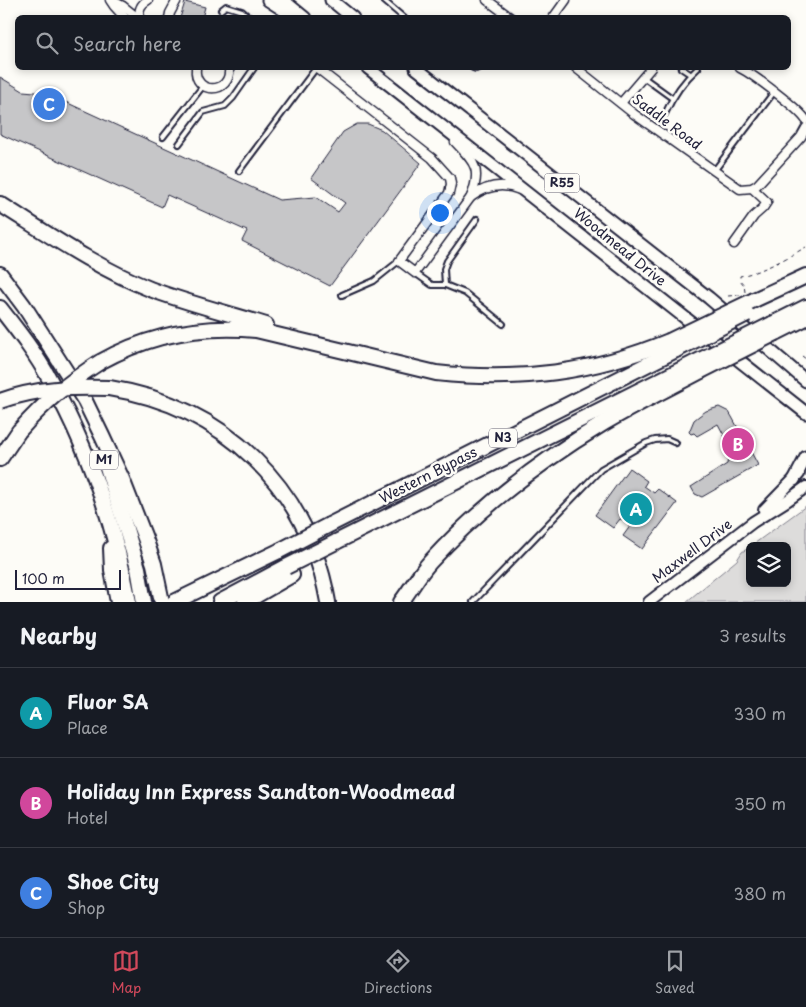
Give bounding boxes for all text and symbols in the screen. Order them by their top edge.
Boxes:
search box [15,15,791,70]
icon: search [33,29,61,57]
text: Search here [73,29,182,57]
pin: C [33,85,65,123]
street label: Saddle Road [628,89,706,155]
road number: R55 [544,174,580,192]
your location [427,200,453,226]
street label: Woodmead Drive [569,202,672,291]
pin: B [722,425,754,463]
road number: N3 [489,428,517,448]
street label: Western Bypass [375,441,481,508]
road number: M1 [90,450,118,470]
pin: A [620,490,652,528]
street label: Maxwell Drive [647,514,736,588]
map controls [746,542,791,587]
button: layers [746,542,791,587]
scale bar [15,567,121,590]
text: 100 m [22,568,65,589]
text: Nearby [20,619,97,651]
text: 3 results [719,623,786,647]
text: Fluor SA [67,687,149,715]
text: A [30,701,42,725]
text: 330 m [733,701,786,725]
text: Place [67,715,108,739]
text: Holiday Inn Express Sandton-Woodmead [67,777,455,805]
text: B [31,791,41,815]
text: 350 m [734,791,786,815]
text: Hotel [67,805,108,829]
text: Shoe City [67,867,159,895]
text: C [30,881,42,905]
text: 380 m [734,881,786,905]
text: Shop [67,895,105,919]
tab: Map [111,947,141,998]
tab: Directions [364,947,432,998]
tab: Saved [655,947,695,998]

